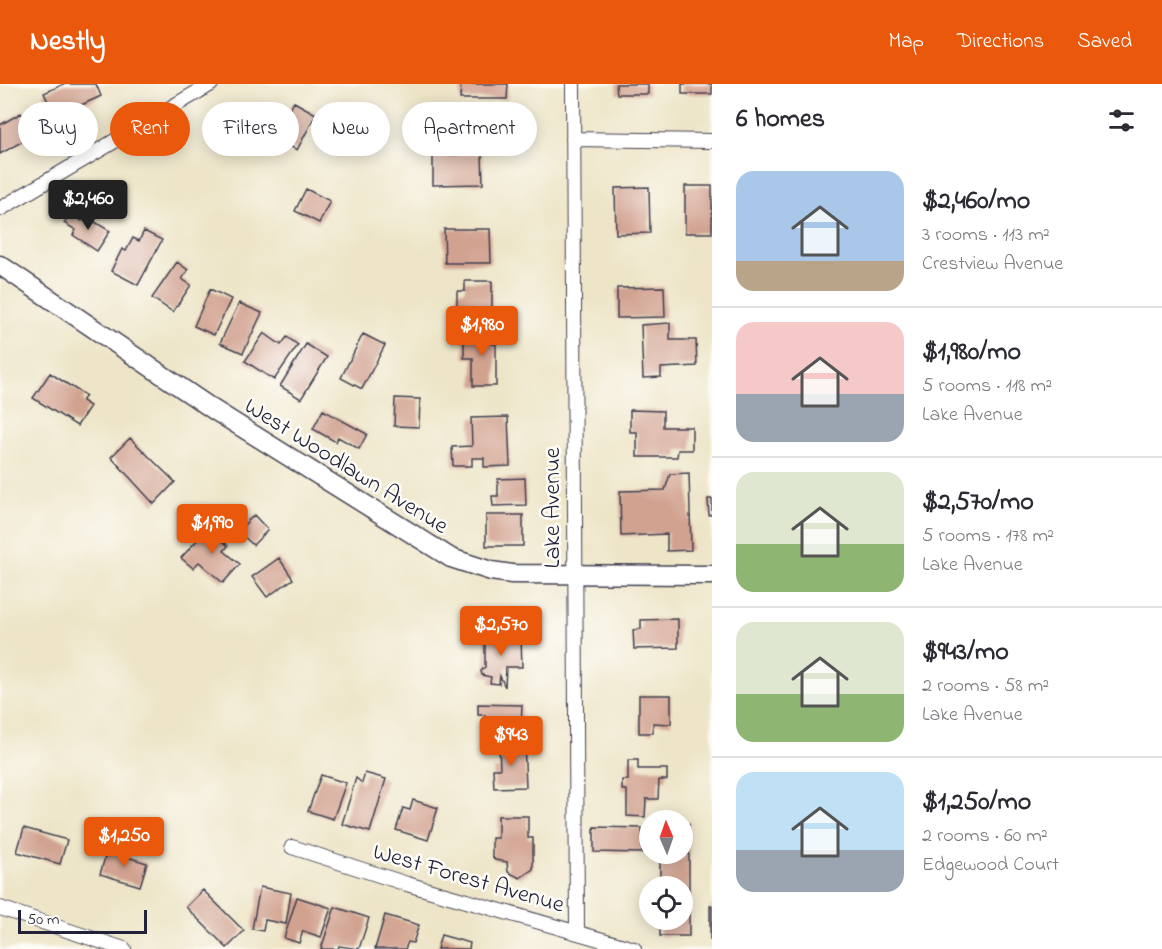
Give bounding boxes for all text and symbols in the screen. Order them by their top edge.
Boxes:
text: Nestly [30,22,105,63]
text: Map [888,27,924,57]
text: Directions [957,27,1044,57]
text: Saved [1077,27,1132,57]
text: 6 homes [736,101,825,139]
chip: Buy [18,102,98,156]
chip: Rent [110,102,190,156]
chip: Filters [202,102,299,156]
chip: New [311,102,390,156]
chip: Apartment [402,102,537,156]
icon: filters [1105,104,1138,137]
pin: $2,460 [39,180,137,231]
text: $2,460/mo [922,183,1030,221]
text: $2,460 [62,185,114,214]
icon: home [784,195,856,267]
text: 3 rooms · 113 m² [922,221,1050,250]
text: Crestview Avenue [922,250,1063,279]
pin: $1,980 [433,306,531,357]
text: $1,980 [460,311,504,340]
text: $1,980/mo [922,334,1021,372]
icon: home [784,346,856,418]
text: 5 rooms · 118 m² [922,372,1052,401]
street label: West Woodlawn Avenue [237,390,455,544]
text: Lake Avenue [922,401,1023,430]
street label: Lake Avenue [536,447,571,568]
text: $2,570/mo [922,484,1034,522]
icon: home [784,496,856,568]
pin: $1,990 [163,504,261,555]
text: $1,990 [191,509,233,538]
text: 5 rooms · 178 m² [922,522,1054,551]
text: Lake Avenue [922,551,1023,580]
pin: $2,570 [452,606,550,657]
text: $2,570 [474,611,528,640]
text: $943/mo [922,634,1009,672]
icon: home [784,646,856,718]
text: 2 rooms · 58 m² [922,672,1049,701]
text: Lake Avenue [922,701,1023,730]
pin: $943 [475,716,547,767]
text: $943 [494,721,528,750]
text: $1,250/mo [922,784,1031,822]
icon: home [784,796,856,868]
north arrow [639,810,693,864]
map controls [639,810,693,930]
pin: $1,250 [75,817,173,868]
text: $1,250 [98,822,150,851]
text: 2 rooms · 60 m² [922,822,1048,851]
street label: West Forest Avenue [368,835,568,924]
text: Edgewood Court [922,851,1059,880]
button: locate [639,876,693,930]
scale bar [18,907,147,934]
text: 50 m [27,908,59,932]

